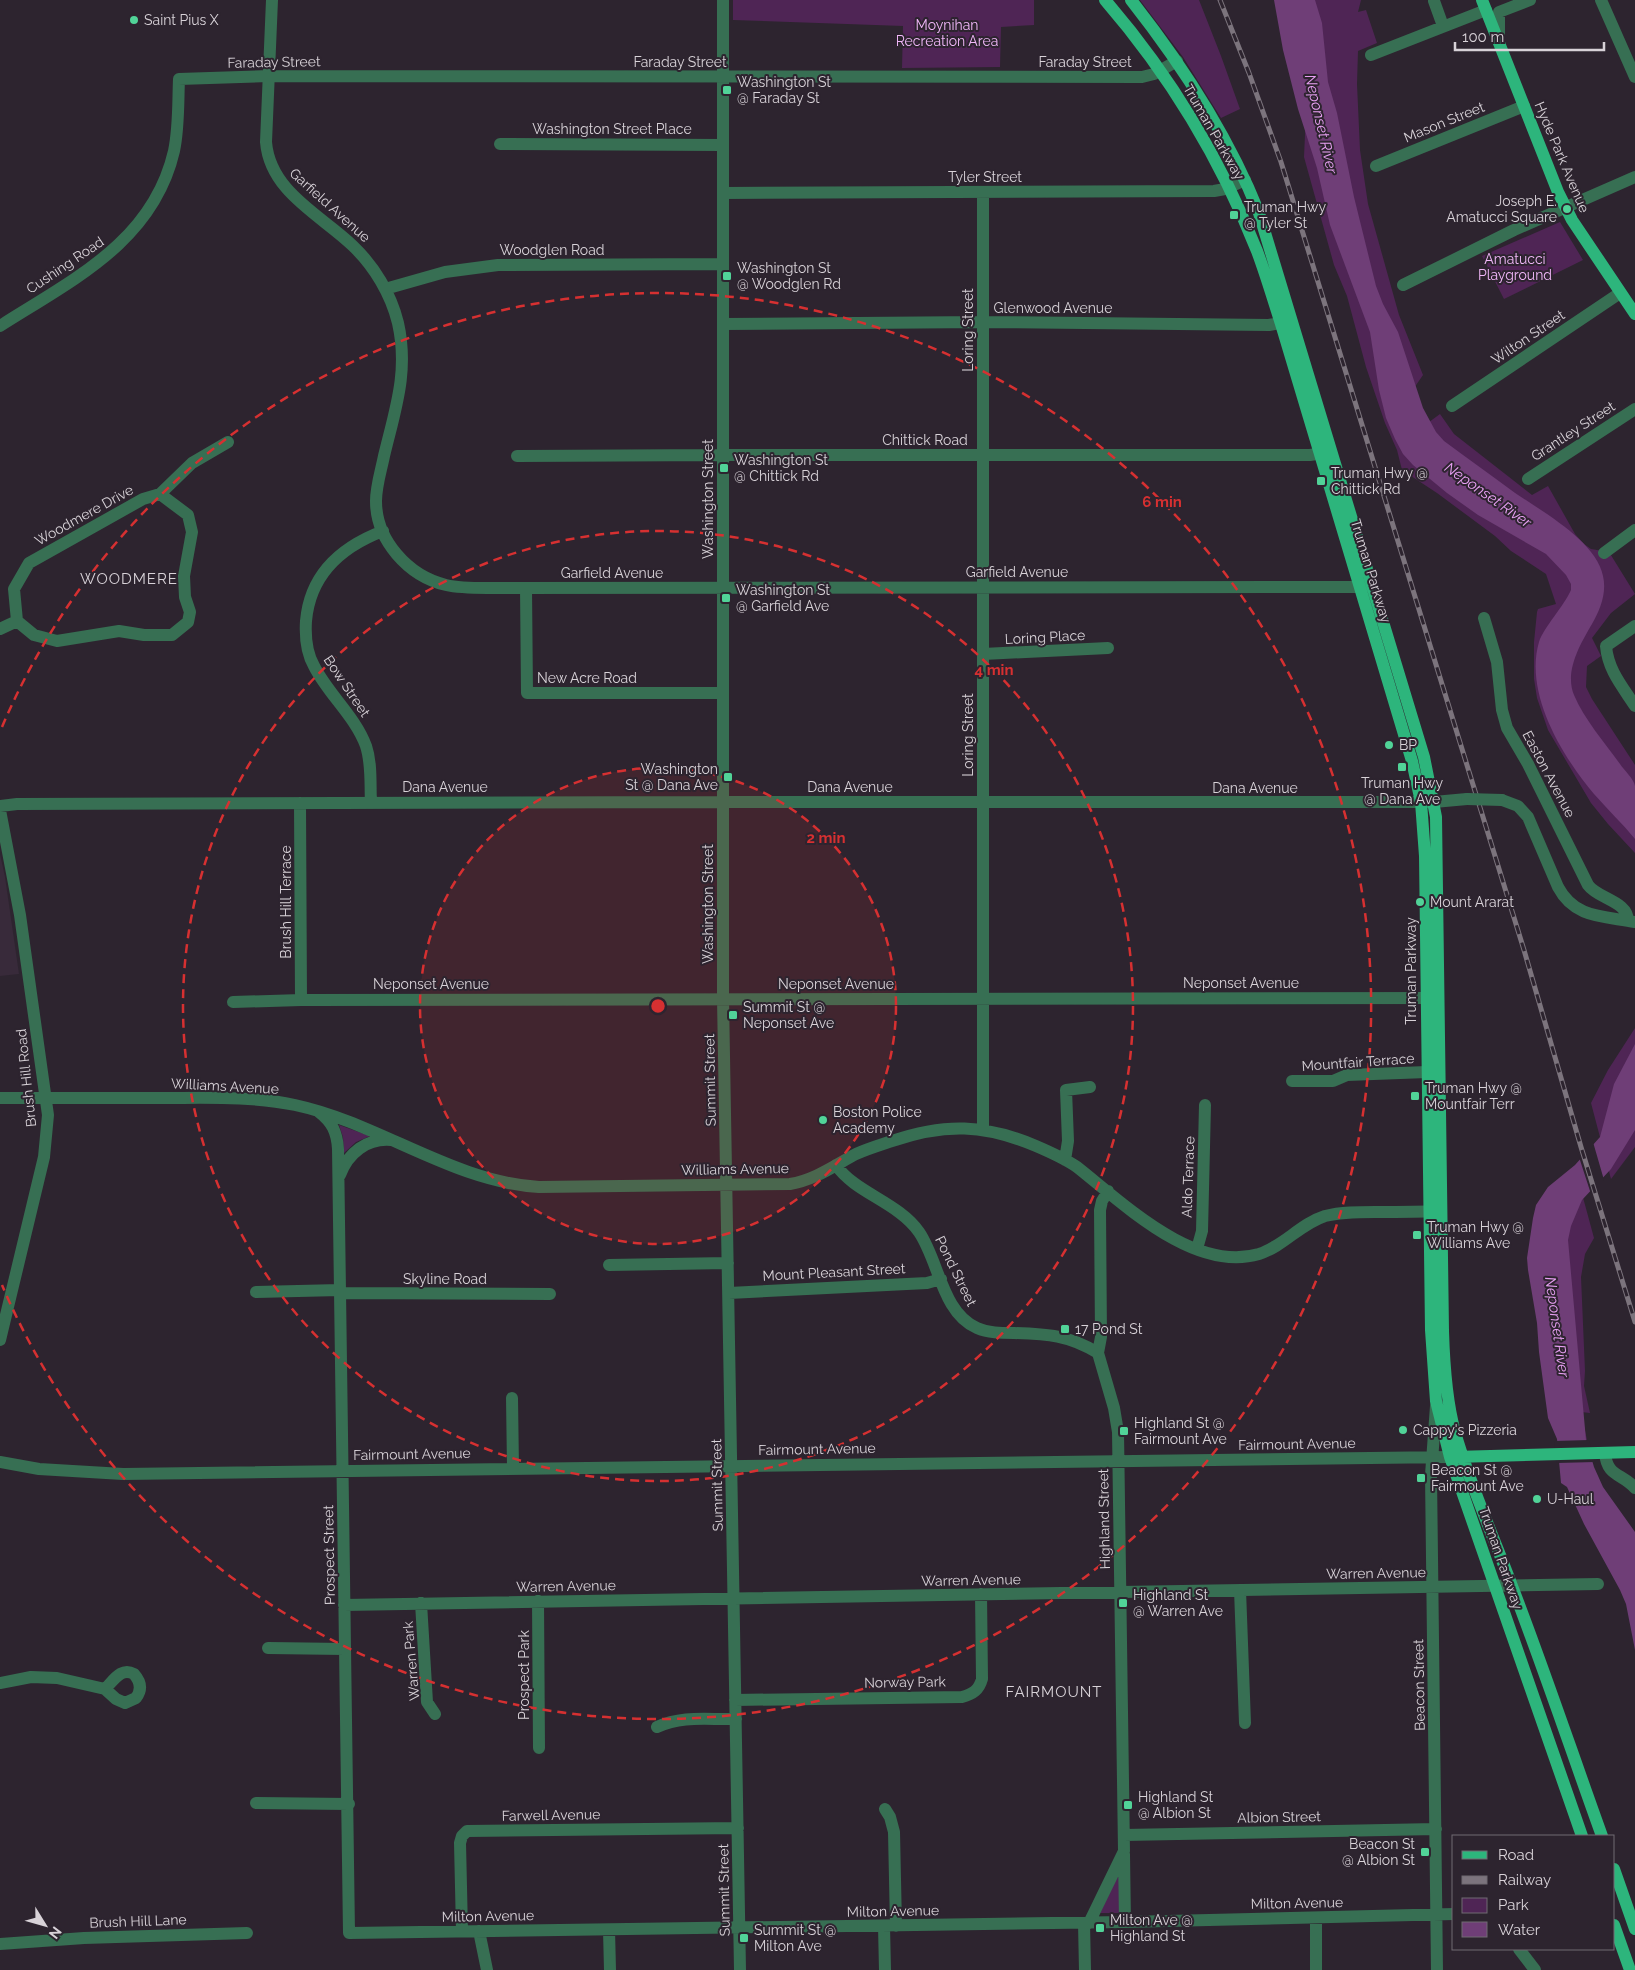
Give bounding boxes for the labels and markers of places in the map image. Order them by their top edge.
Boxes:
place label: Saint Pius X [144,12,219,28]
marker: Saint Pius X [128,14,140,26]
place label: Washington St @ Faraday St [737,74,831,106]
marker: Washington St @ Faraday St [721,84,733,96]
place label: Joseph E. Amatucci Square [1446,193,1557,225]
place label: Truman Hwy @ Tyler St [1244,199,1326,231]
marker: Joseph E. Amatucci Square [1561,203,1573,215]
marker: Truman Hwy @ Tyler St [1228,209,1240,221]
place label: Washington St @ Woodglen Rd [737,260,841,292]
marker: Washington St @ Woodglen Rd [721,270,733,282]
place label: Washington St @ Chittick Rd [734,452,828,484]
marker: Washington St @ Chittick Rd [718,462,730,474]
place label: Truman Hwy @ Chittick Rd [1331,465,1428,497]
marker: Truman Hwy @ Chittick Rd [1315,475,1327,487]
place label: Washington St @ Garfield Ave [736,582,830,614]
marker: Washington St @ Garfield Ave [720,592,732,604]
place label: BP [1399,737,1417,753]
marker: BP [1383,739,1395,751]
place label: Washington St @ Dana Ave [625,761,718,793]
marker: Truman Hwy @ Dana Ave [1396,761,1408,773]
marker: Washington St @ Dana Ave [722,771,734,783]
place label: Truman Hwy @ Dana Ave [1361,775,1443,807]
place label: Mount Ararat [1430,894,1514,910]
marker: Mount Ararat [1414,896,1426,908]
centre of rings [649,997,667,1015]
place label: Summit St @ Neponset Ave [743,999,834,1031]
marker: Summit St @ Neponset Ave [727,1009,739,1021]
place label: Truman Hwy @ Mountfair Terr [1425,1080,1522,1112]
marker: Truman Hwy @ Mountfair Terr [1409,1090,1421,1102]
place label: Boston Police Academy [833,1104,922,1136]
marker: Boston Police Academy [817,1114,829,1126]
place label: Truman Hwy @ Williams Ave [1427,1219,1524,1251]
marker: Truman Hwy @ Williams Ave [1411,1229,1423,1241]
place label: 17 Pond St [1075,1321,1143,1337]
marker: 17 Pond St [1059,1323,1071,1335]
place label: Highland St @ Fairmount Ave [1134,1415,1227,1447]
place label: Cappy's Pizzeria [1413,1422,1517,1438]
marker: Cappy's Pizzeria [1397,1424,1409,1436]
marker: Highland St @ Fairmount Ave [1118,1425,1130,1437]
place label: Beacon St @ Fairmount Ave [1431,1462,1524,1494]
marker: Beacon St @ Fairmount Ave [1415,1472,1427,1484]
place label: U-Haul [1547,1491,1594,1507]
marker: U-Haul [1531,1493,1543,1505]
place label: Highland St @ Warren Ave [1133,1587,1223,1619]
marker: Highland St @ Warren Ave [1117,1597,1129,1609]
place label: Highland St @ Albion St [1138,1789,1213,1821]
marker: Highland St @ Albion St [1122,1799,1134,1811]
place label: Beacon St @ Albion St [1342,1836,1415,1868]
marker: Beacon St @ Albion St [1419,1846,1431,1858]
place label: Milton Ave @ Highland St [1110,1912,1193,1944]
place label: Summit St @ Milton Ave [754,1922,836,1954]
marker: Milton Ave @ Highland St [1094,1922,1106,1934]
marker: Summit St @ Milton Ave [738,1932,750,1944]

